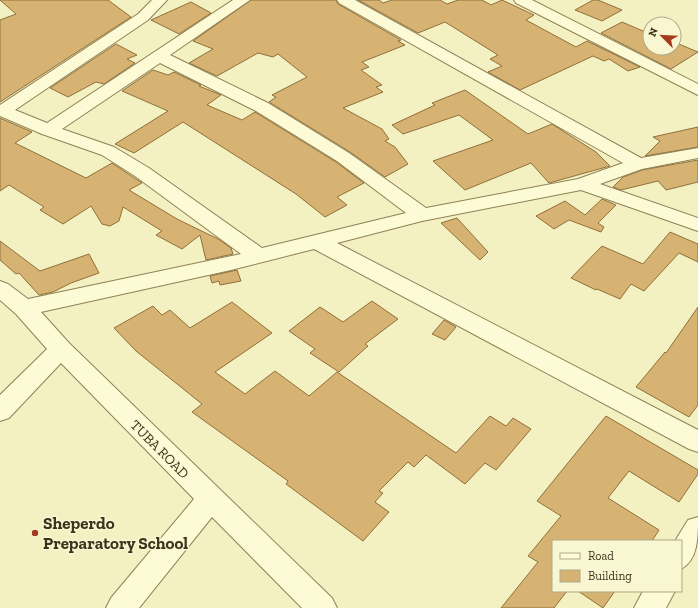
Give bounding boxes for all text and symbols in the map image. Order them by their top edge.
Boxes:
north arrow [642,16,682,56]
text: N [646,25,661,39]
street label: TUBA ROAD [127,416,193,482]
place label: Sheperdo Preparatory School [43,513,188,553]
marker: Sheperdo Preparatory School [30,528,40,538]
legend [552,540,682,592]
text: Road [588,549,614,563]
text: Building [588,569,632,583]

